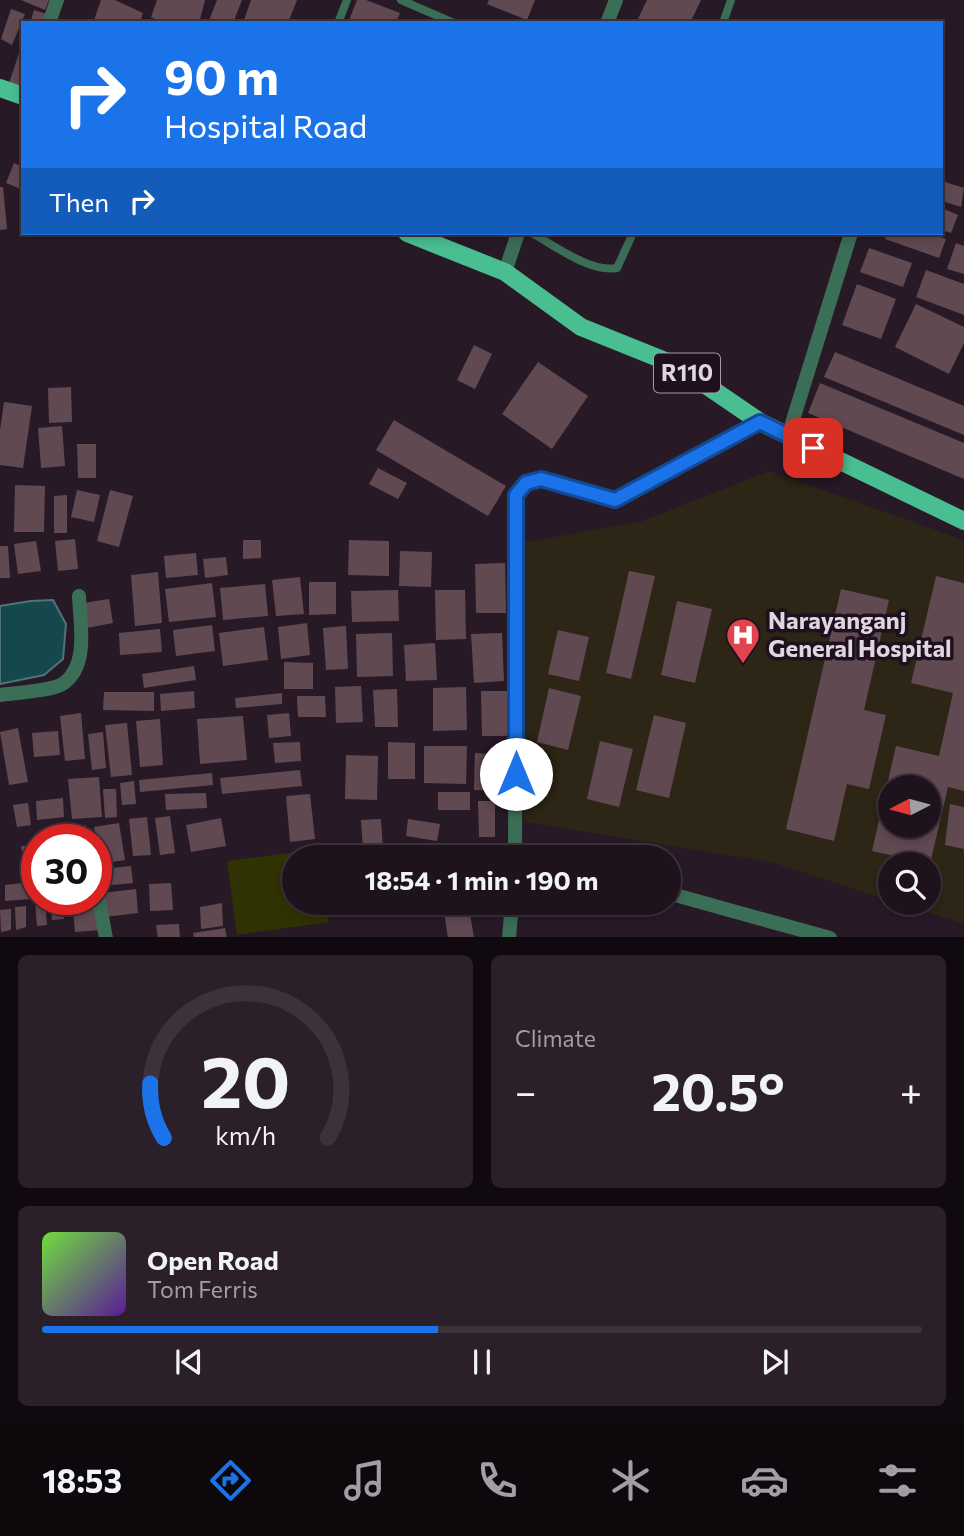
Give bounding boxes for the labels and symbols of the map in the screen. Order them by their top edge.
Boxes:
road number: R110 [654,354,720,392]
pin [783,418,843,478]
place label: Narayanganj General Hospital [768,605,952,662]
hospital icon: Narayanganj General Hospital [724,616,762,665]
position arrow [479,737,553,811]
north arrow [878,775,942,838]
speed limit sign: 30 [21,824,112,915]

